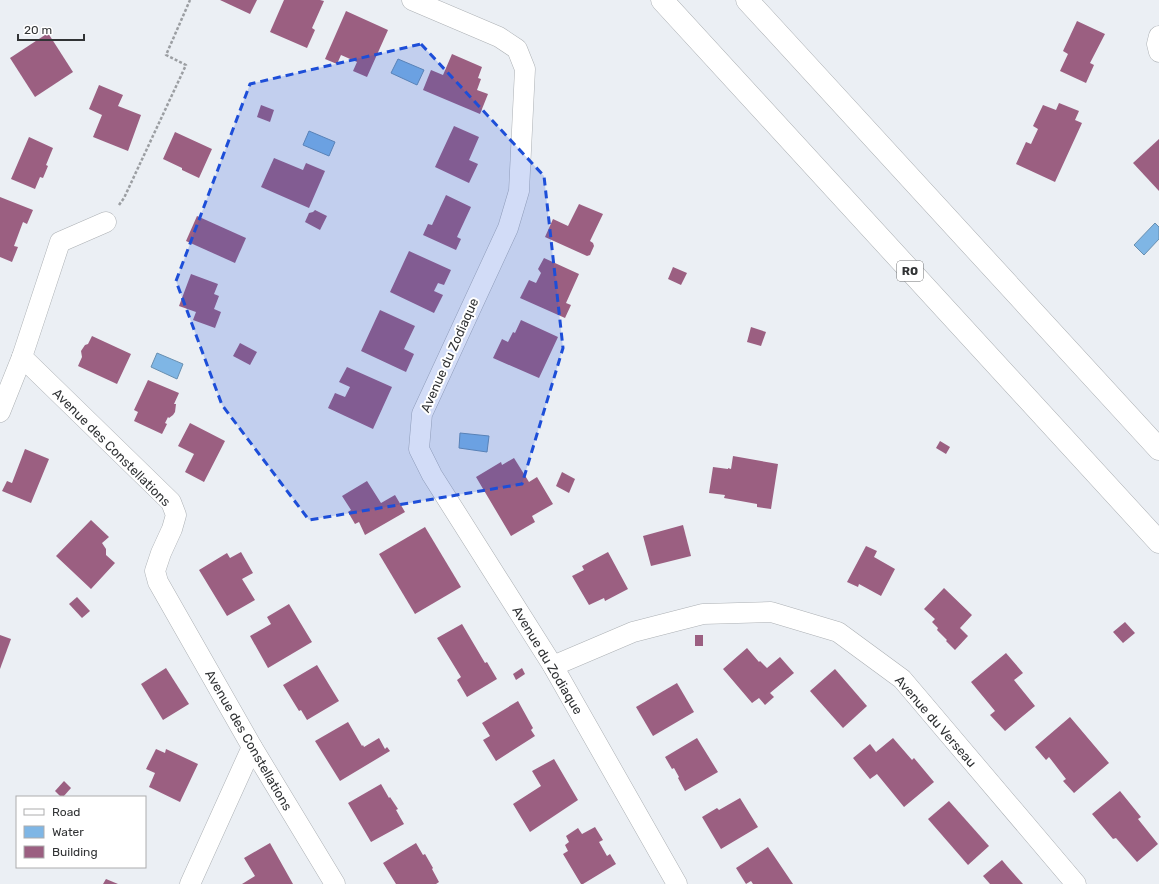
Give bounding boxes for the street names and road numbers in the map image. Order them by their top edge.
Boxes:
road number: R0 [897,261,923,281]
street label: Avenue du Zodiaque [418,296,481,415]
street label: Avenue des Constellations [50,385,174,510]
street label: Avenue du Zodiaque [509,603,586,717]
street label: Avenue des Constellations [202,667,295,814]
street label: Avenue du Verseau [892,673,979,770]

